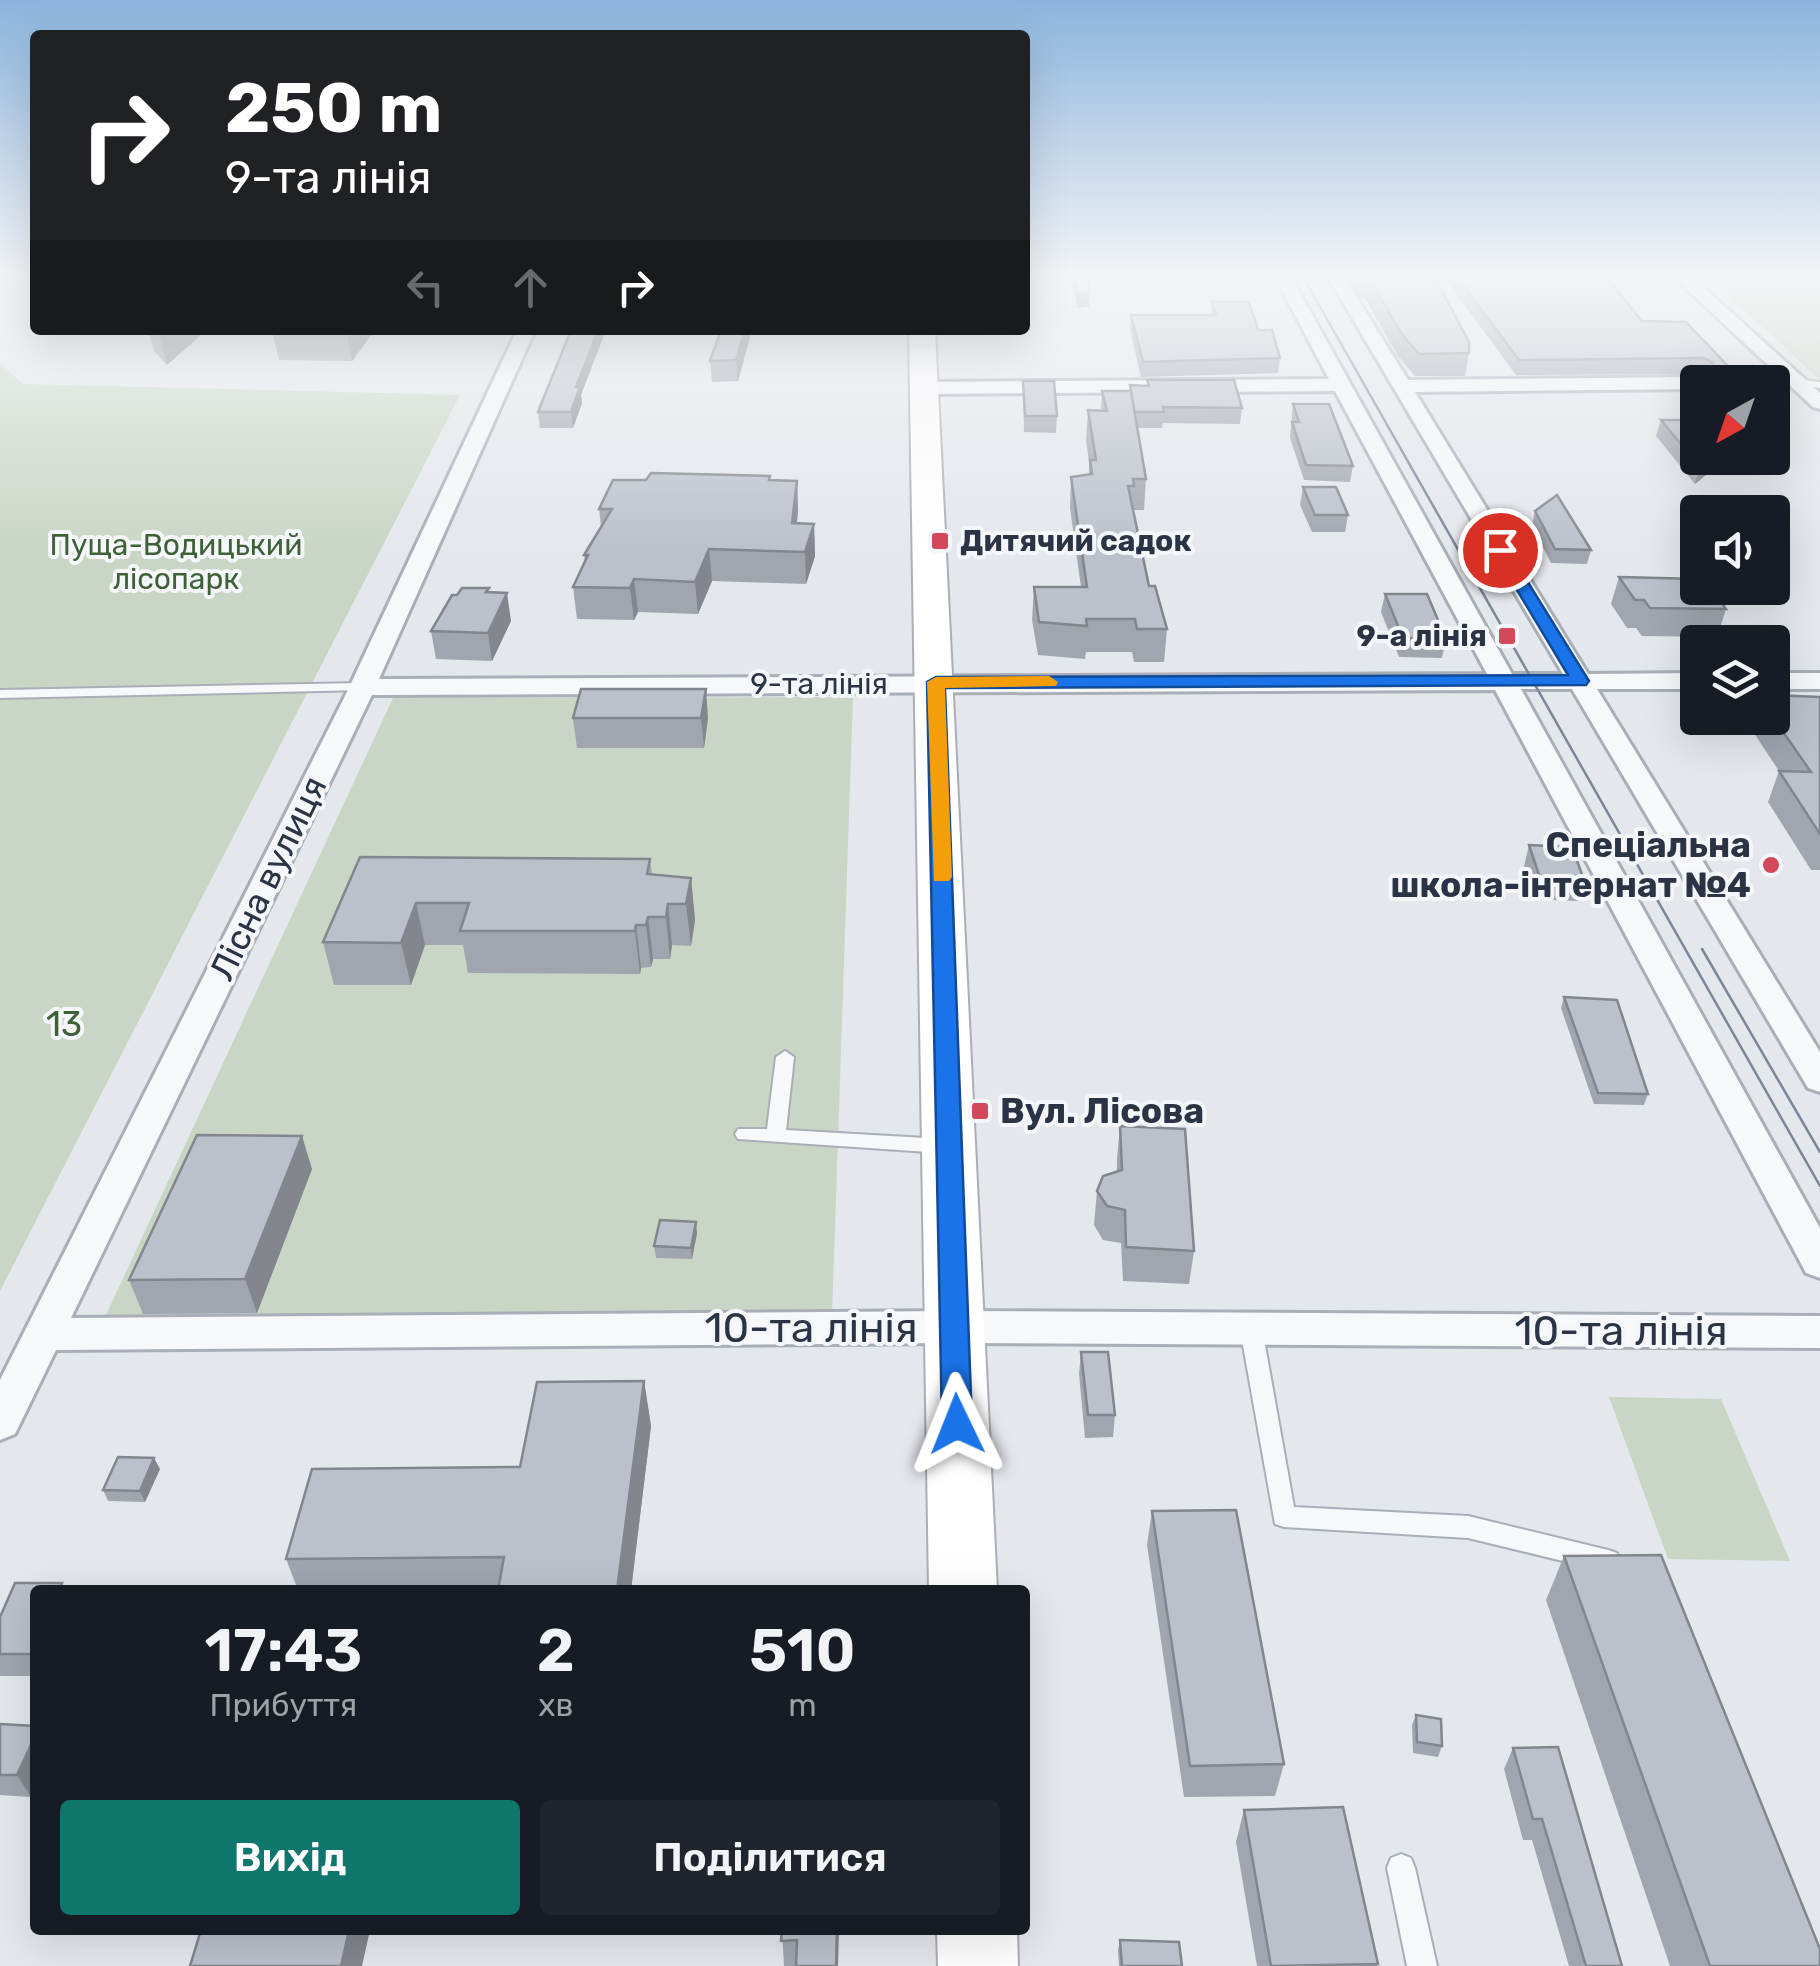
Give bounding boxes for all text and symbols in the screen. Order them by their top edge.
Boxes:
text: 250 m [225,67,442,150]
icon: right [60,70,190,200]
text: 9-та лінія [225,151,432,204]
icon: left [398,260,453,315]
icon: ahead [503,260,558,315]
icon: right [608,260,663,315]
north arrow [1680,365,1790,475]
map controls [1680,365,1790,735]
button: sound [1680,495,1790,605]
pin [1458,508,1543,593]
place label: Дитячий садок [960,523,1192,559]
icon: arrive [1473,523,1528,578]
park label: Пуща-Водицький лісопарк [50,527,302,597]
marker: Дитячий садок [929,530,951,552]
place label: 9-а лінія [1356,618,1487,654]
marker: 9-а лінія [1496,625,1518,647]
button: layers [1680,625,1790,735]
street label: 9-та лінія [750,666,888,702]
street label: Лісна вулиця [201,769,335,987]
place label: Спеціальна школа-інтернат №4 [1390,824,1751,906]
marker: Спеціальна школа-інтернат №4 [1760,854,1782,876]
park label: 13 [46,1003,82,1045]
place label: Вул. Лісова [1000,1090,1204,1132]
marker: Вул. Лісова [969,1100,991,1122]
street label: 10-та лінія [704,1303,918,1353]
street label: 10-та лінія [1514,1306,1728,1356]
position arrow [905,1372,1009,1476]
text: 17:43 [204,1615,362,1686]
text: 2 [537,1615,575,1686]
text: 510 [749,1615,856,1686]
text: Прибуття [210,1686,357,1724]
text: хв [538,1686,573,1724]
text: m [788,1686,817,1724]
button: Вихід [60,1800,520,1915]
button: Поділитися [540,1800,1000,1915]

